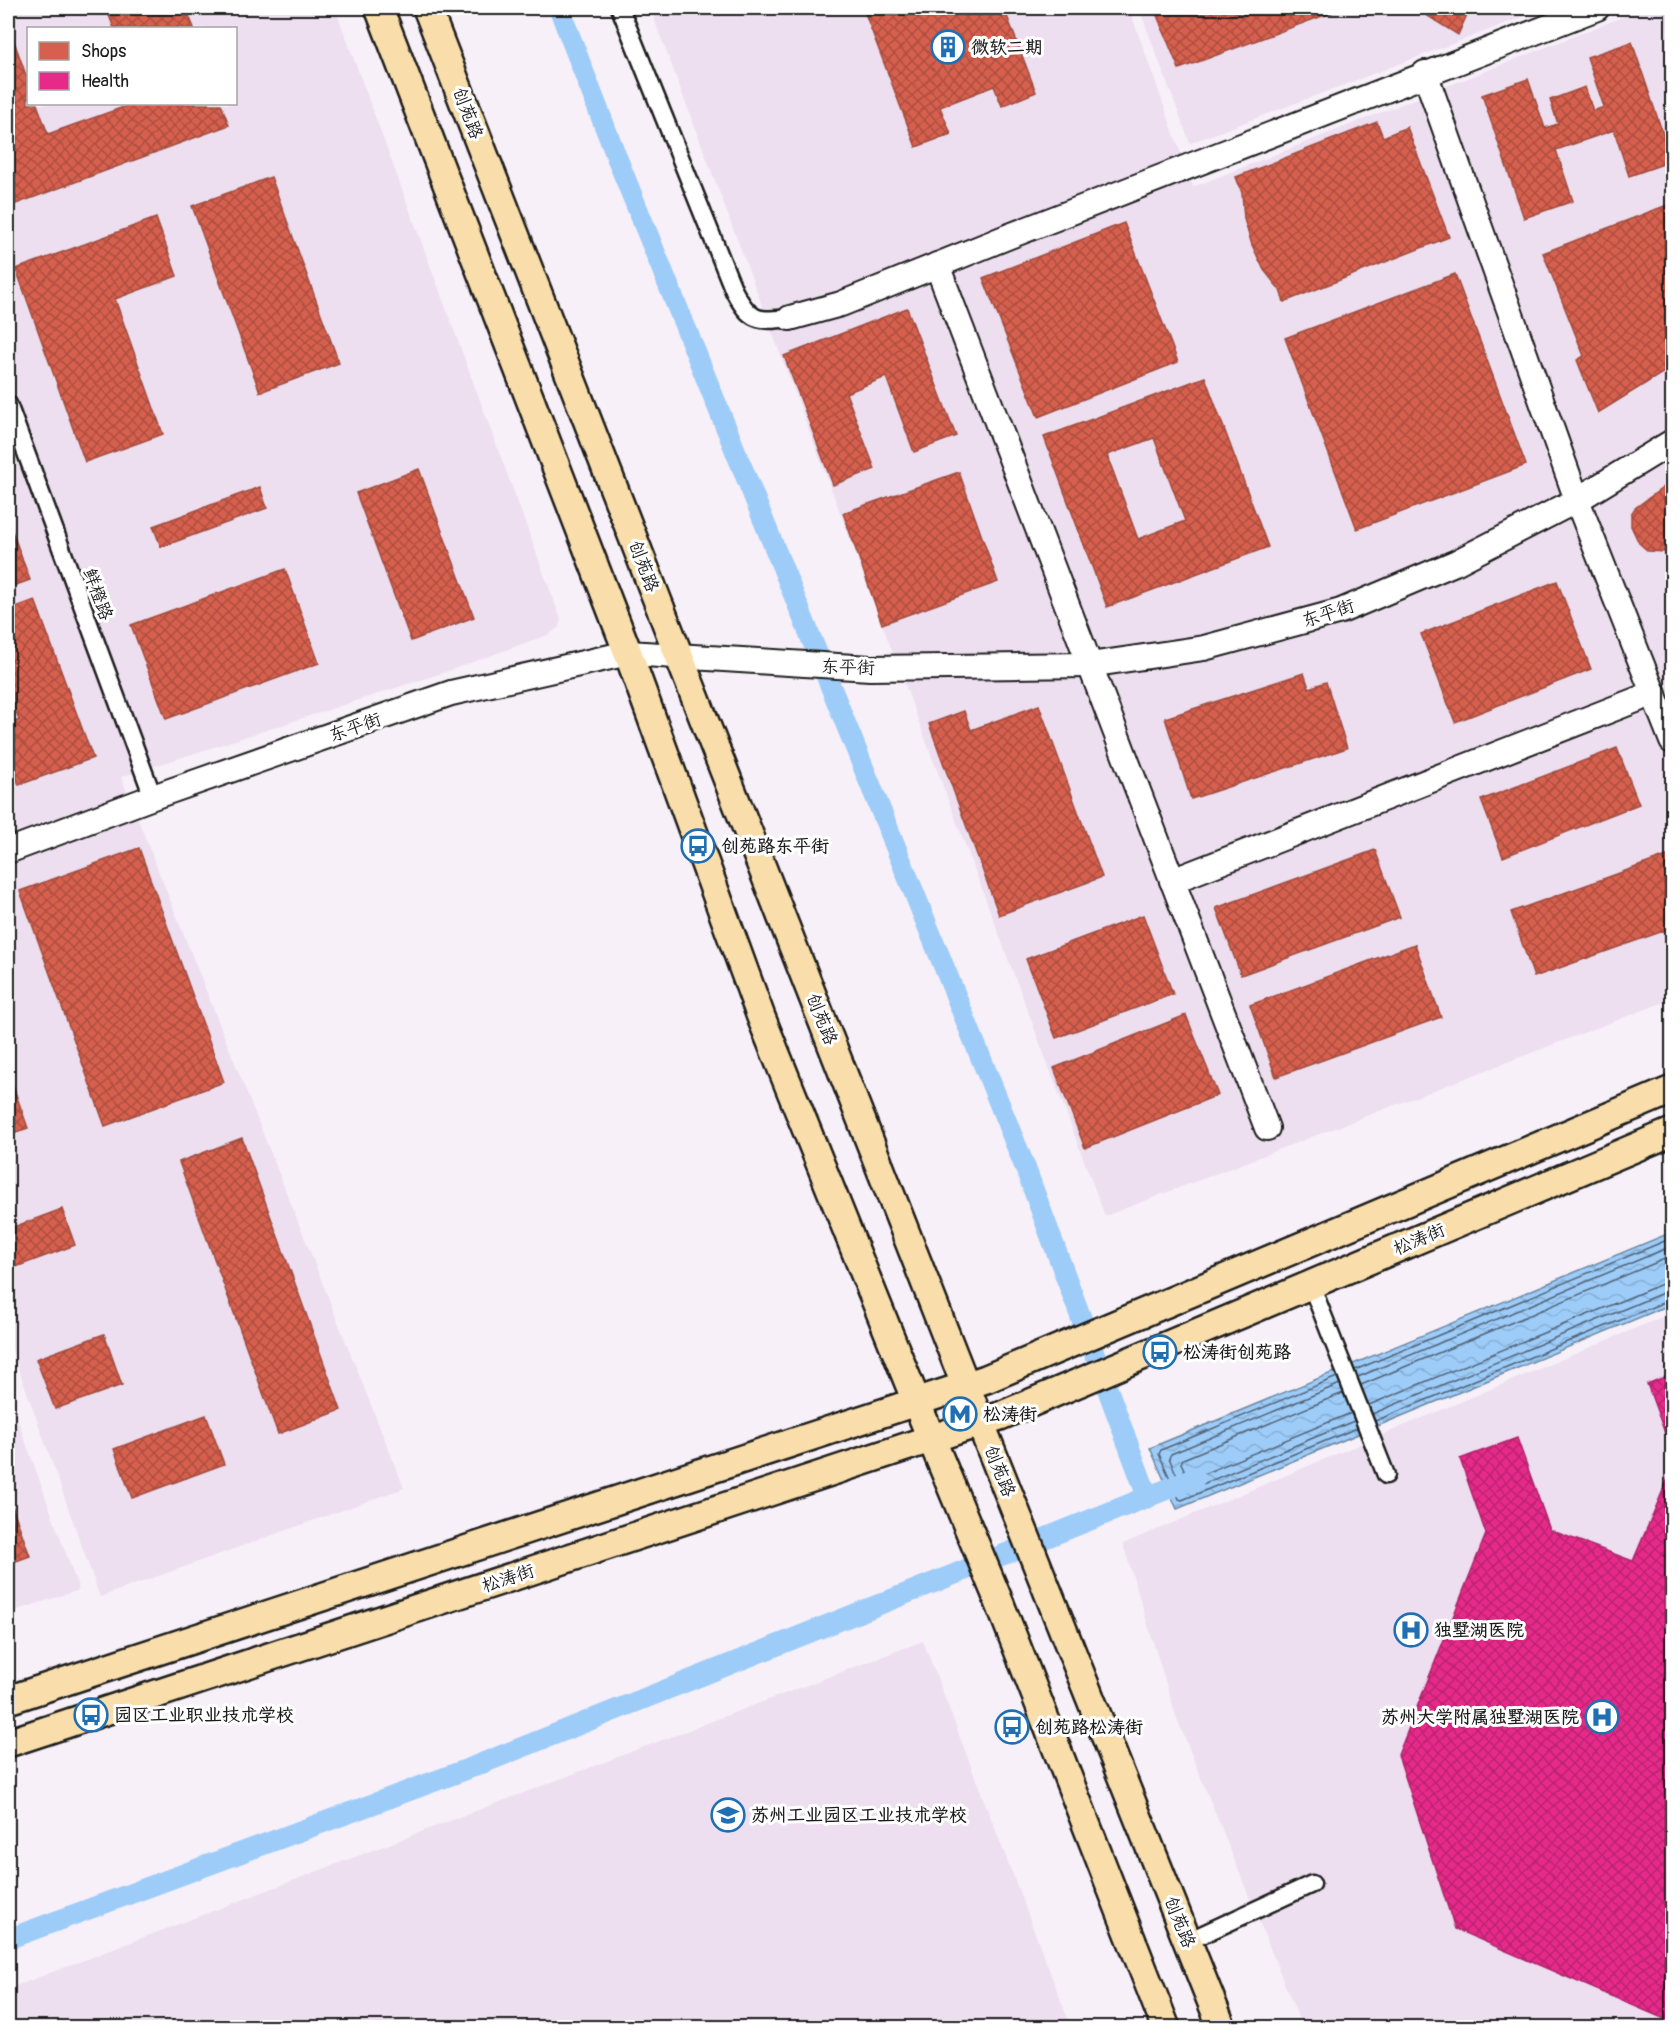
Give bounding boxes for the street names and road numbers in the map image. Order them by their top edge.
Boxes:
street label: 创苑路 [447,84,488,143]
street label: 创苑路 [623,537,664,596]
street label: 鲜橙路 [77,565,118,623]
street label: 东平街 [1299,594,1357,633]
street label: 东平街 [821,655,875,680]
street label: 东平街 [326,708,384,747]
street label: 创苑路 [801,990,842,1049]
street label: 松涛街 [1390,1218,1449,1261]
street label: 创苑路 [979,1442,1020,1501]
street label: 松涛街 [479,1559,537,1598]
street label: 创苑路 [1159,1893,1200,1952]

